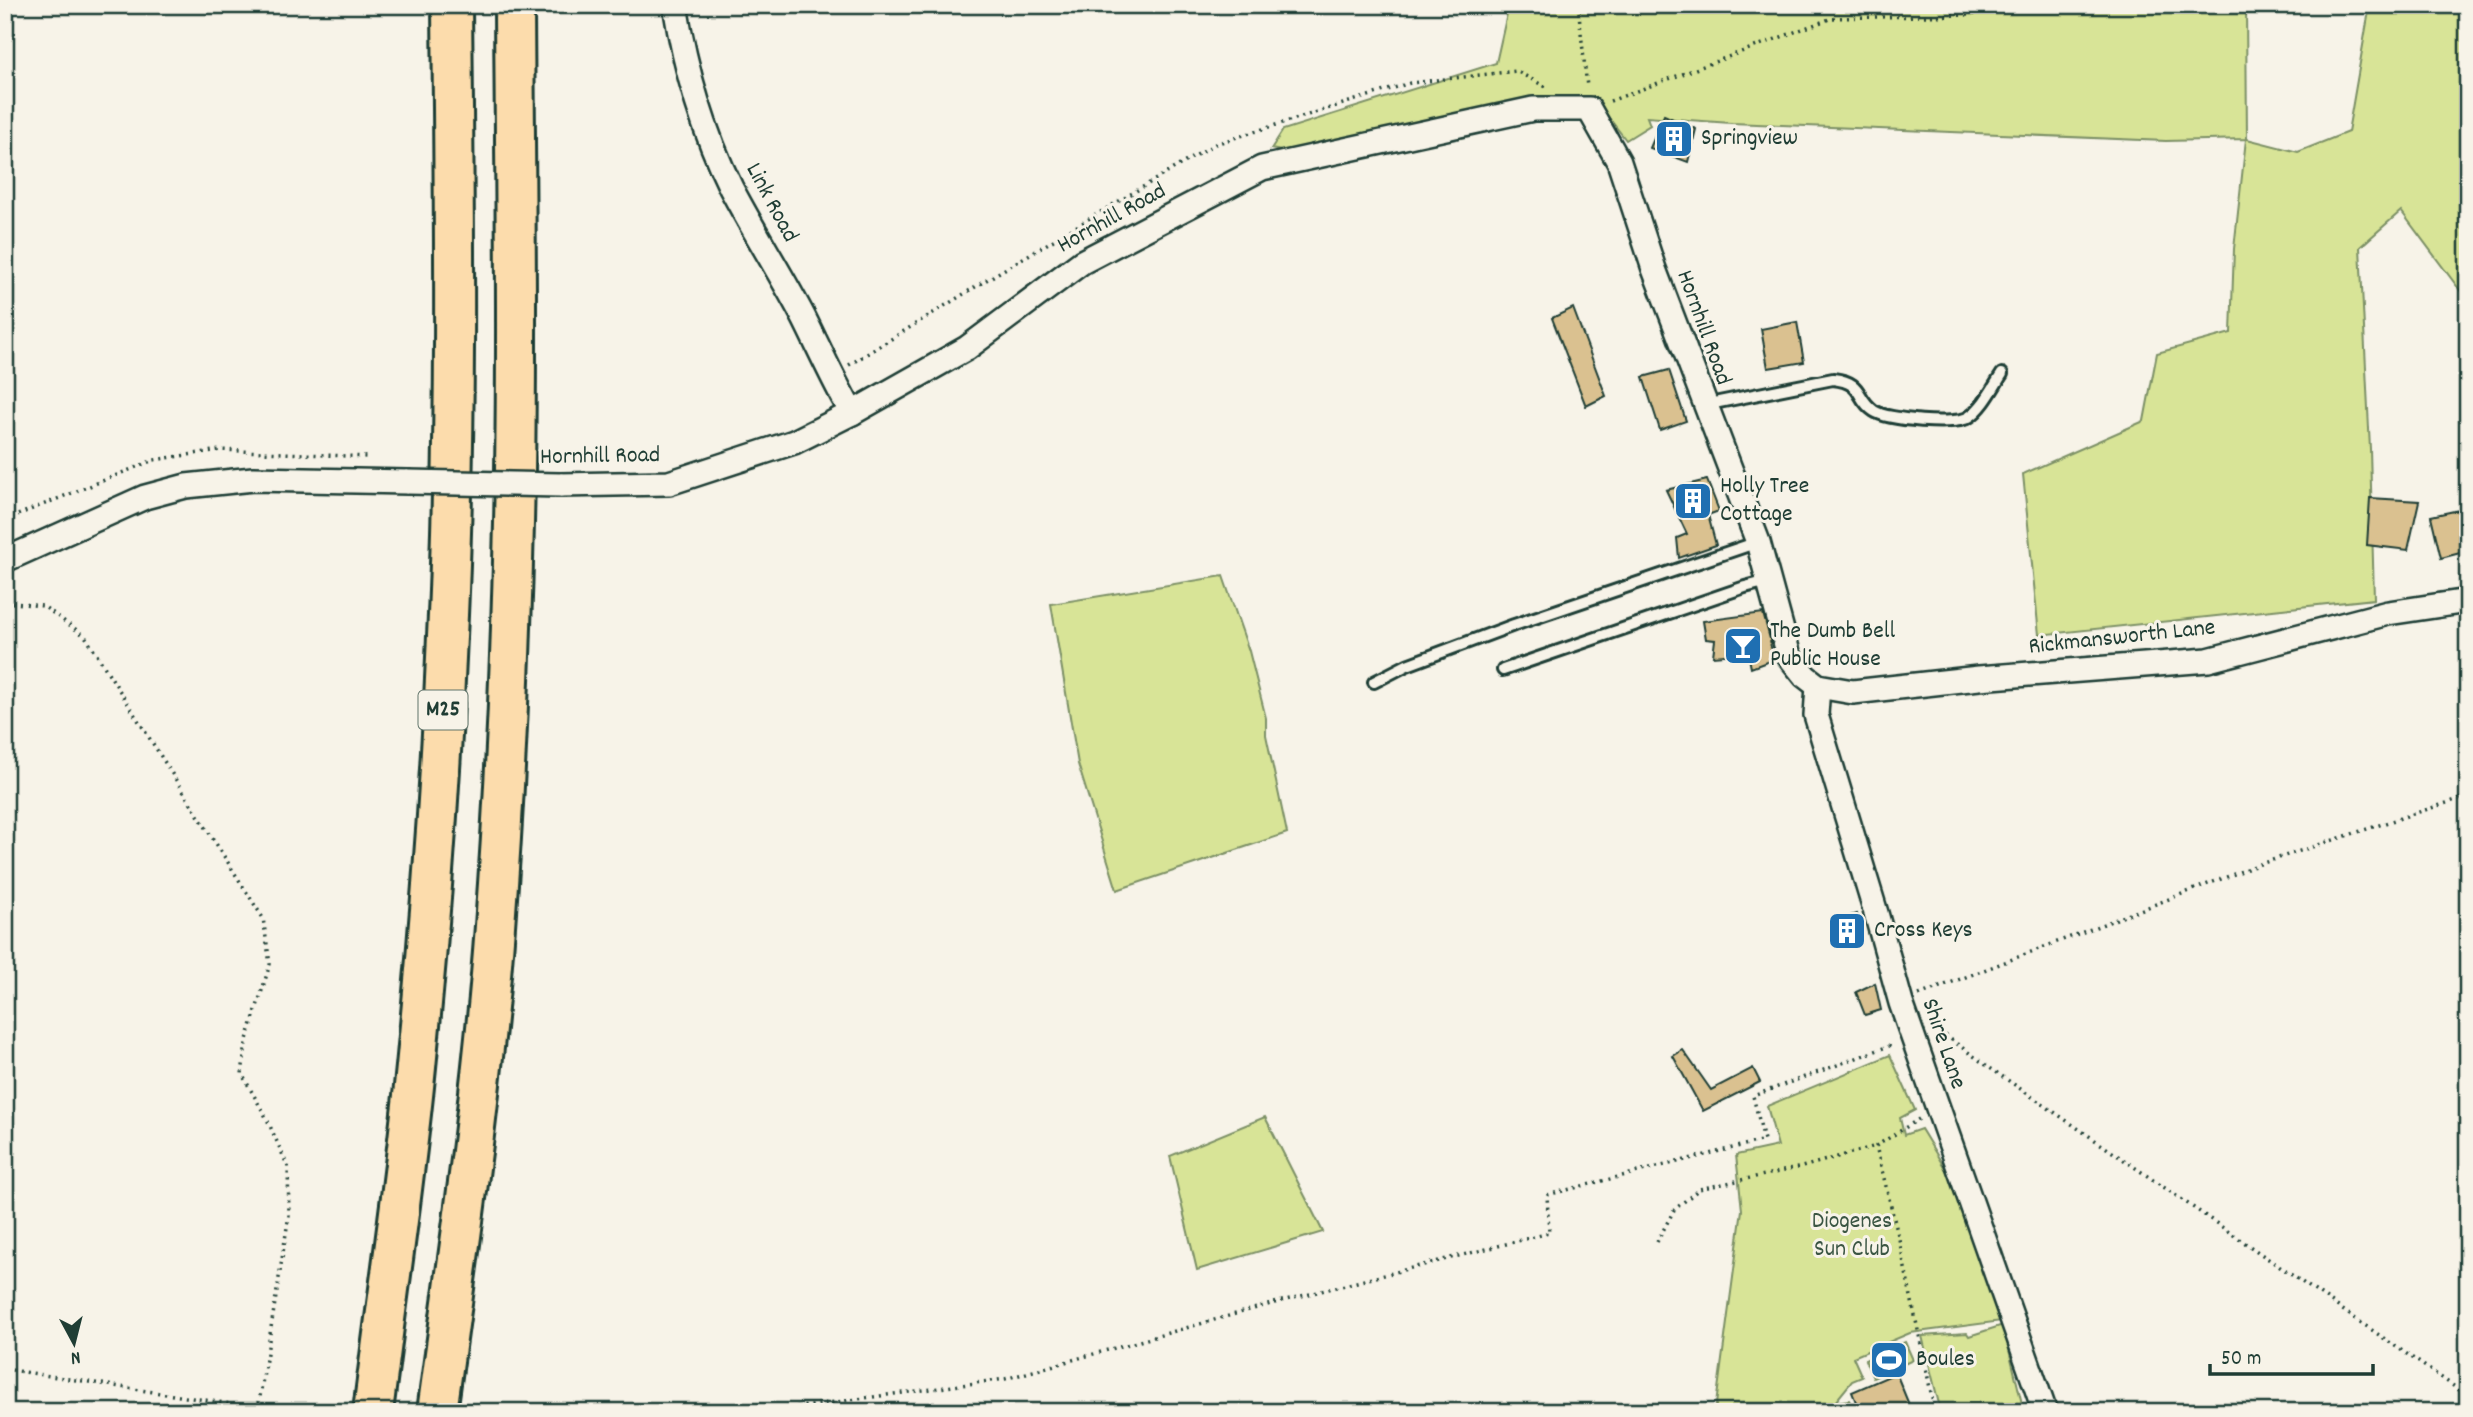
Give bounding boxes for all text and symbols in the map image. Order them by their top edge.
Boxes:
building icon: Springview [1653,118,1695,160]
place label: Springview [1701,122,1798,156]
street label: Link Road [736,157,806,249]
street label: Hornhill Road [1051,175,1173,263]
street label: Hornhill Road [1666,266,1740,390]
street label: Hornhill Road [540,439,660,475]
place label: Holly Tree Cottage [1720,470,1809,532]
building icon: Holly Tree Cottage [1672,480,1714,522]
street label: Rickmansworth Lane [2027,611,2217,665]
place label: The Dumb Bell Public House [1770,615,1895,677]
bar icon: The Dumb Bell Public House [1722,625,1764,667]
road number: M25 [418,690,467,730]
building icon: Cross Keys [1826,910,1868,952]
place label: Cross Keys [1874,914,1973,948]
street label: Shire Lane [1912,994,1974,1094]
park label: Diogenes Sun Club [1812,1205,1892,1267]
north arrow [38,1308,108,1378]
scale bar [2210,1333,2373,1377]
sports icon: Boules [1868,1339,1910,1381]
text: N [69,1342,82,1370]
place label: Boules [1916,1343,1975,1377]
text: 50 m [2221,1345,2261,1375]

